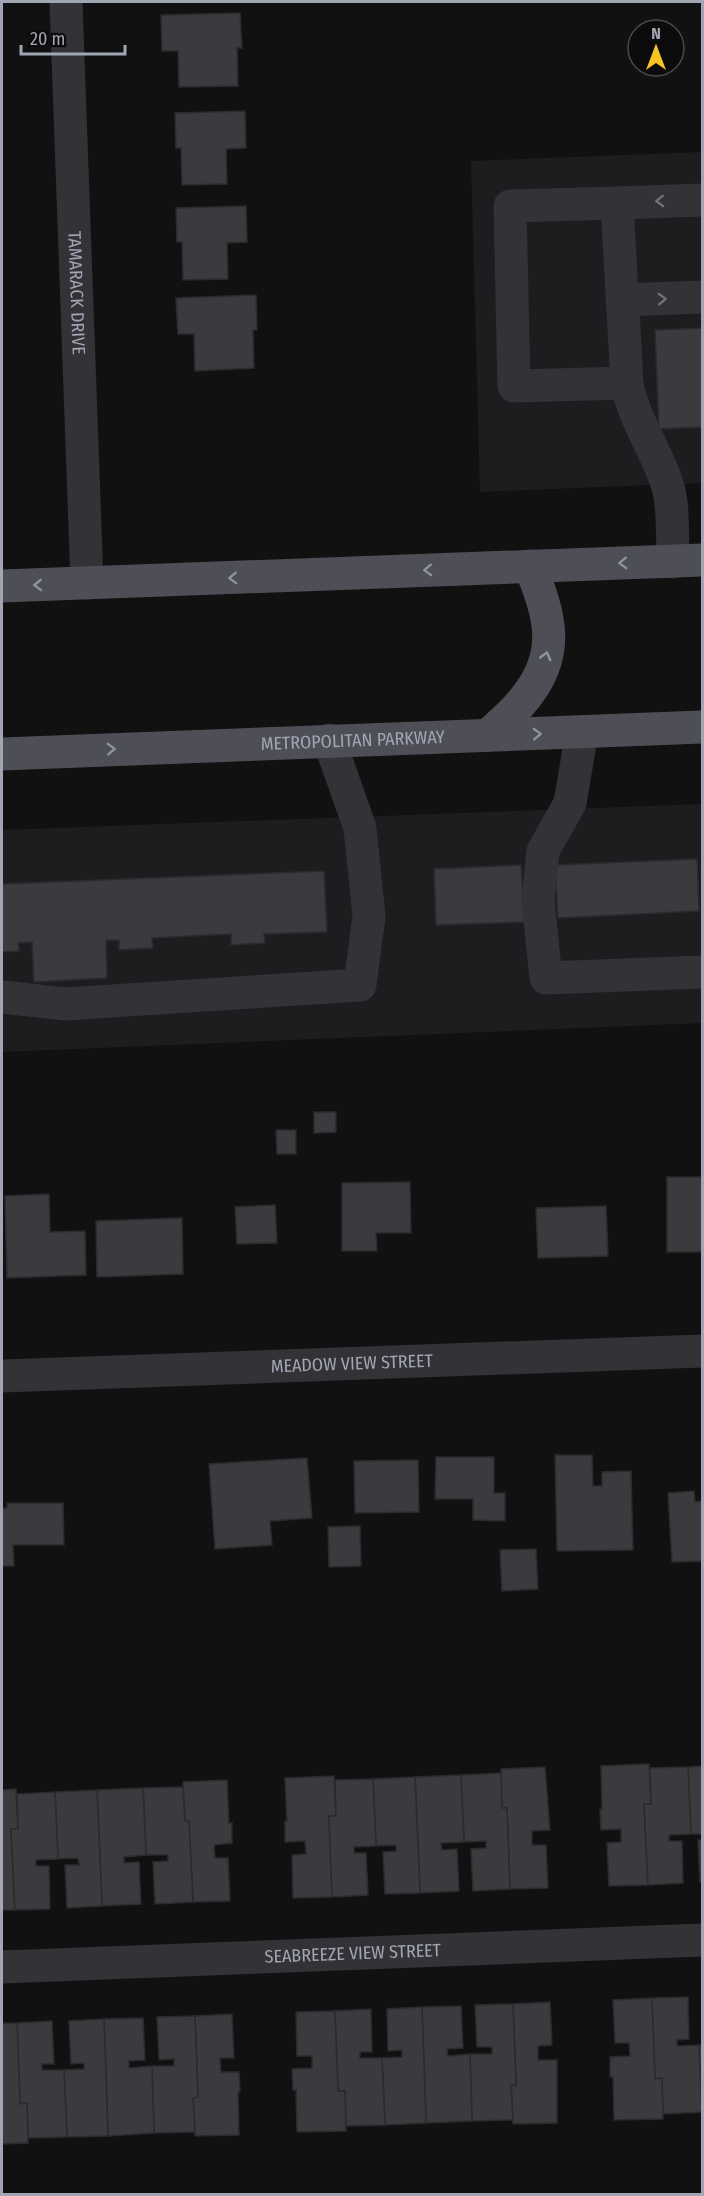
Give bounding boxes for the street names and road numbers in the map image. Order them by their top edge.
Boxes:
street label: TAMARACK DRIVE [63,231,90,355]
street label: METROPOLITAN PARKWAY [260,726,445,755]
street label: MEADOW VIEW STREET [270,1350,434,1377]
street label: SEABREEZE VIEW STREET [264,1939,442,1968]

